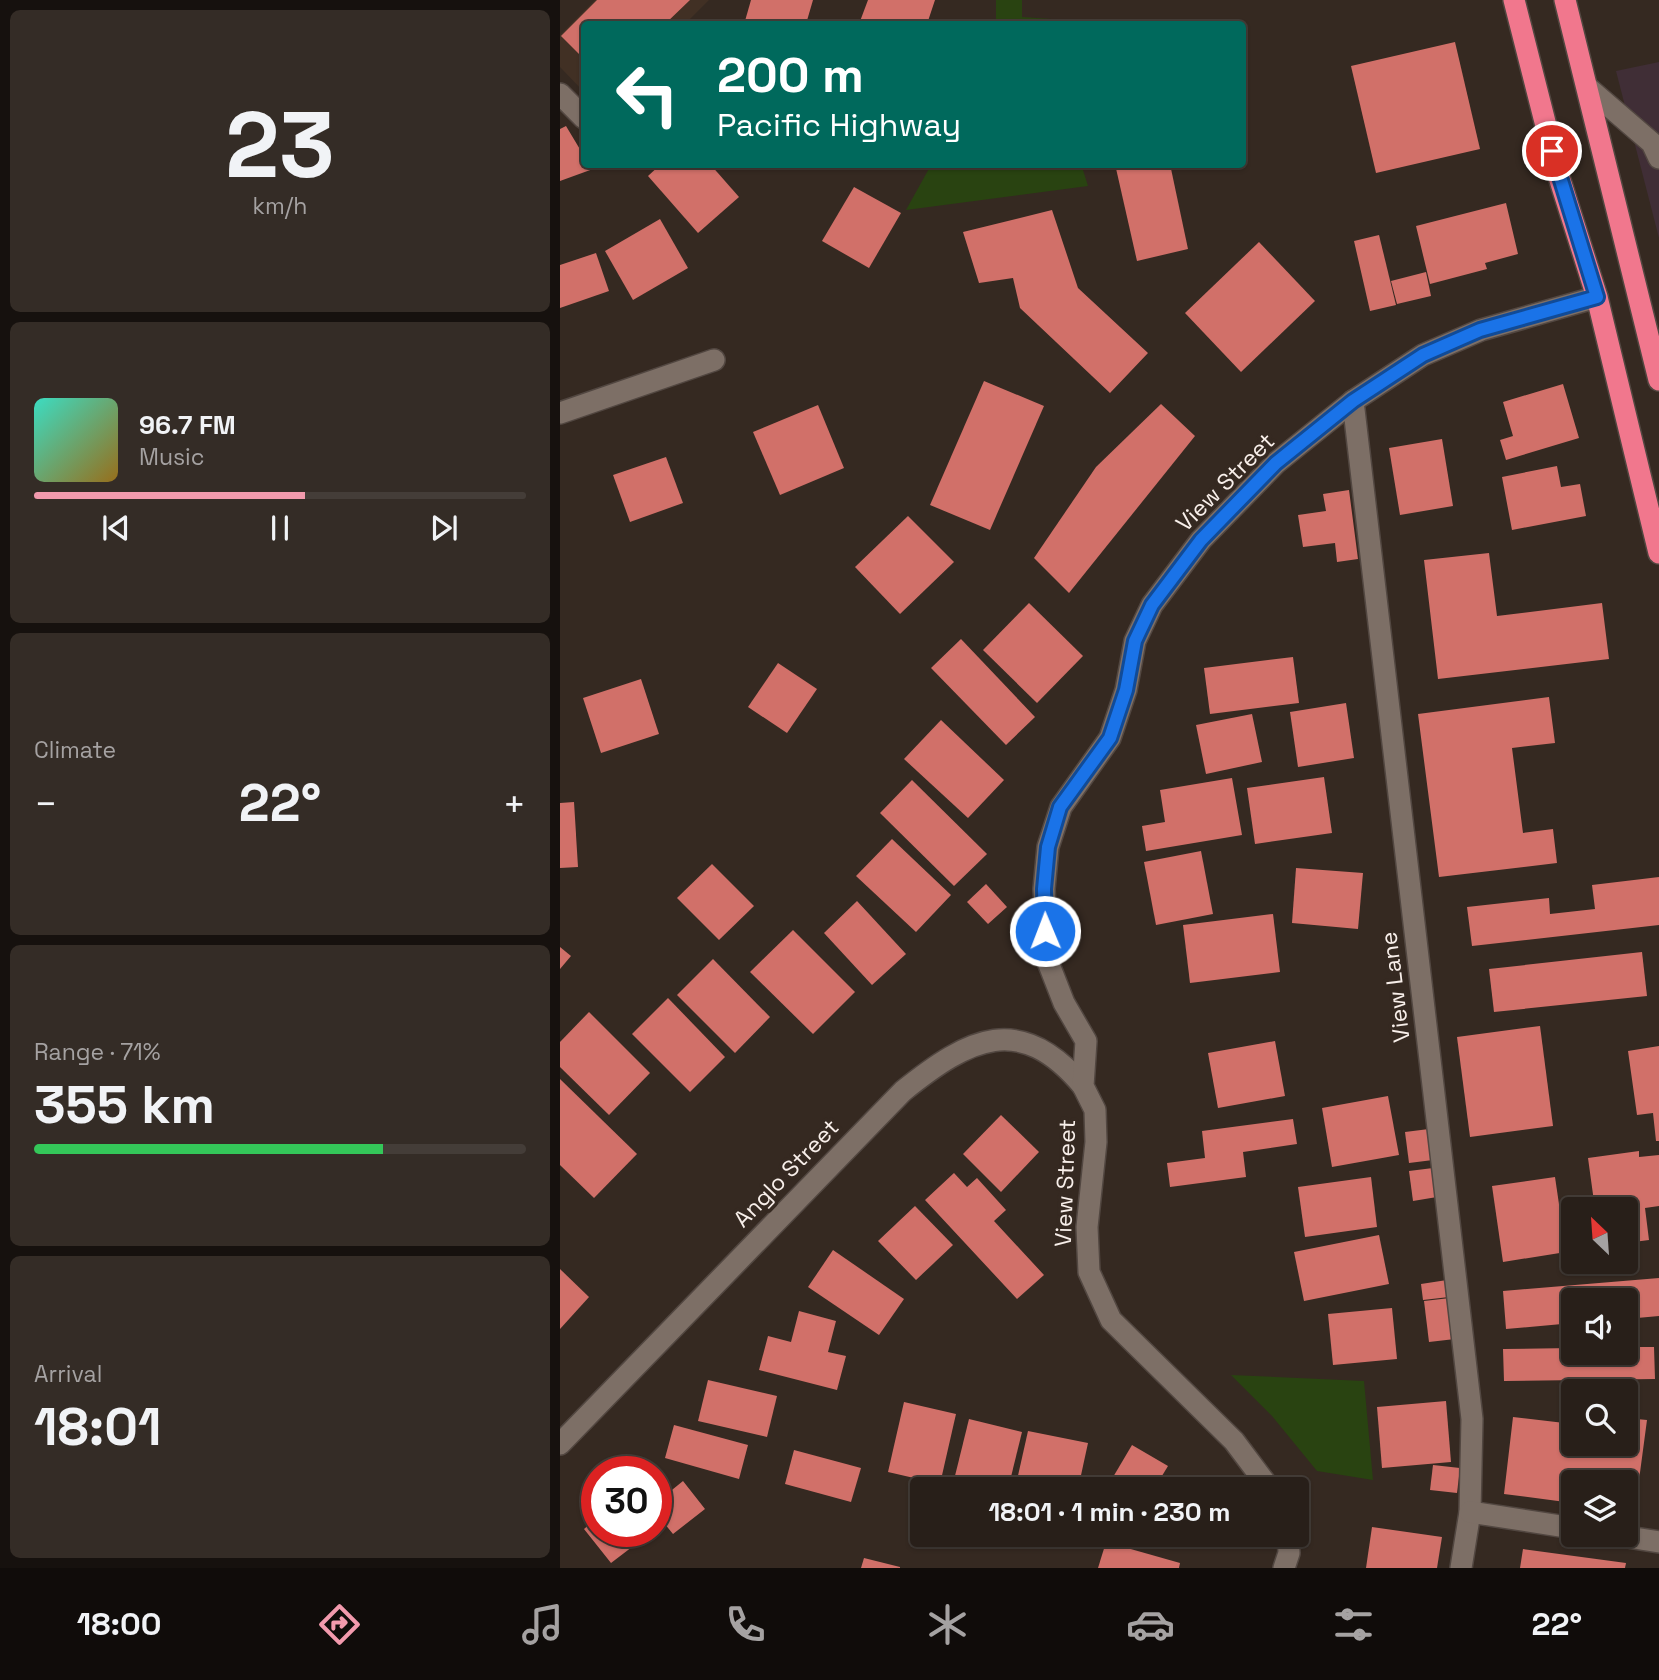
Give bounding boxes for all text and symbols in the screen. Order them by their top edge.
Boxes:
text: 200 m [717,44,864,106]
icon: left [602,49,693,140]
text: 23 [225,87,335,204]
text: Pacific Highway [717,105,961,145]
pin [1522,121,1582,181]
icon: arrive [1533,132,1571,170]
text: km/h [253,191,307,221]
text: 96.7 FM [139,408,236,442]
street label: View Street [1169,426,1281,538]
text: Music [139,442,204,472]
icon: previous [97,509,135,547]
icon: pause [261,509,299,547]
icon: next [425,509,463,547]
text: Climate [34,735,116,765]
text: 22° [239,770,321,836]
text: − [34,780,58,828]
text: + [502,780,526,828]
position arrow [1008,894,1082,968]
street label: View Lane [1373,930,1417,1044]
text: Range · 71% [34,1037,160,1067]
text: 355 km [34,1072,215,1138]
street label: Anglo Street [727,1112,845,1234]
street label: View Street [1048,1119,1082,1247]
north arrow [1561,1197,1638,1274]
map controls [1561,1197,1638,1547]
button: sound [1561,1288,1638,1365]
text: Arrival [34,1359,102,1389]
button: search [1561,1379,1638,1456]
text: 18:01 [34,1394,161,1460]
speed limit sign: 30 [581,1456,672,1547]
button: layers [1561,1470,1638,1547]
text: 18:01 · 1 min · 230 m [989,1495,1230,1529]
icon: directions [315,1600,364,1649]
icon: music [518,1600,567,1649]
icon: phone [721,1600,770,1649]
icon: climate [923,1600,972,1649]
icon: car [1126,1600,1175,1649]
icon: filters [1329,1600,1378,1649]
text: 18:00 [77,1604,162,1644]
text: 22° [1531,1604,1582,1644]

